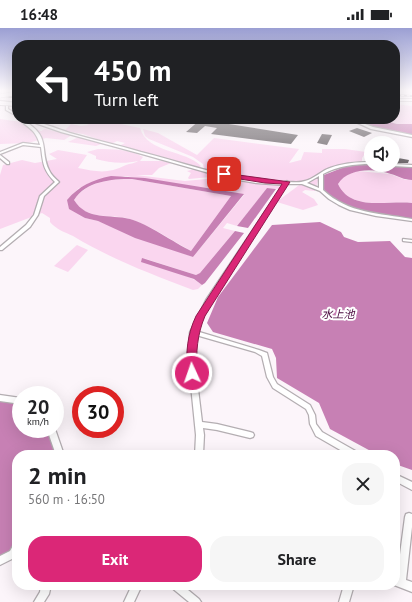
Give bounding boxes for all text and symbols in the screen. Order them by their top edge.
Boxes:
text: 16:48 [20,5,58,24]
text: 450 m [94,52,171,89]
icon: left [28,56,80,108]
text: Turn left [94,88,159,111]
map controls [364,136,400,172]
button: sound [364,136,400,172]
pin [207,157,241,191]
icon: arrive [213,163,235,185]
water label: 水上池 [322,307,355,321]
position arrow [171,352,213,394]
speed limit sign: 30 [72,386,124,438]
text: 20 [27,394,49,420]
text: km/h [27,415,49,428]
text: 2 min [28,460,87,491]
button: close [342,463,384,505]
text: 560 m · 16:50 [28,491,105,508]
button: Exit [28,536,202,582]
button: Share [210,536,384,582]

